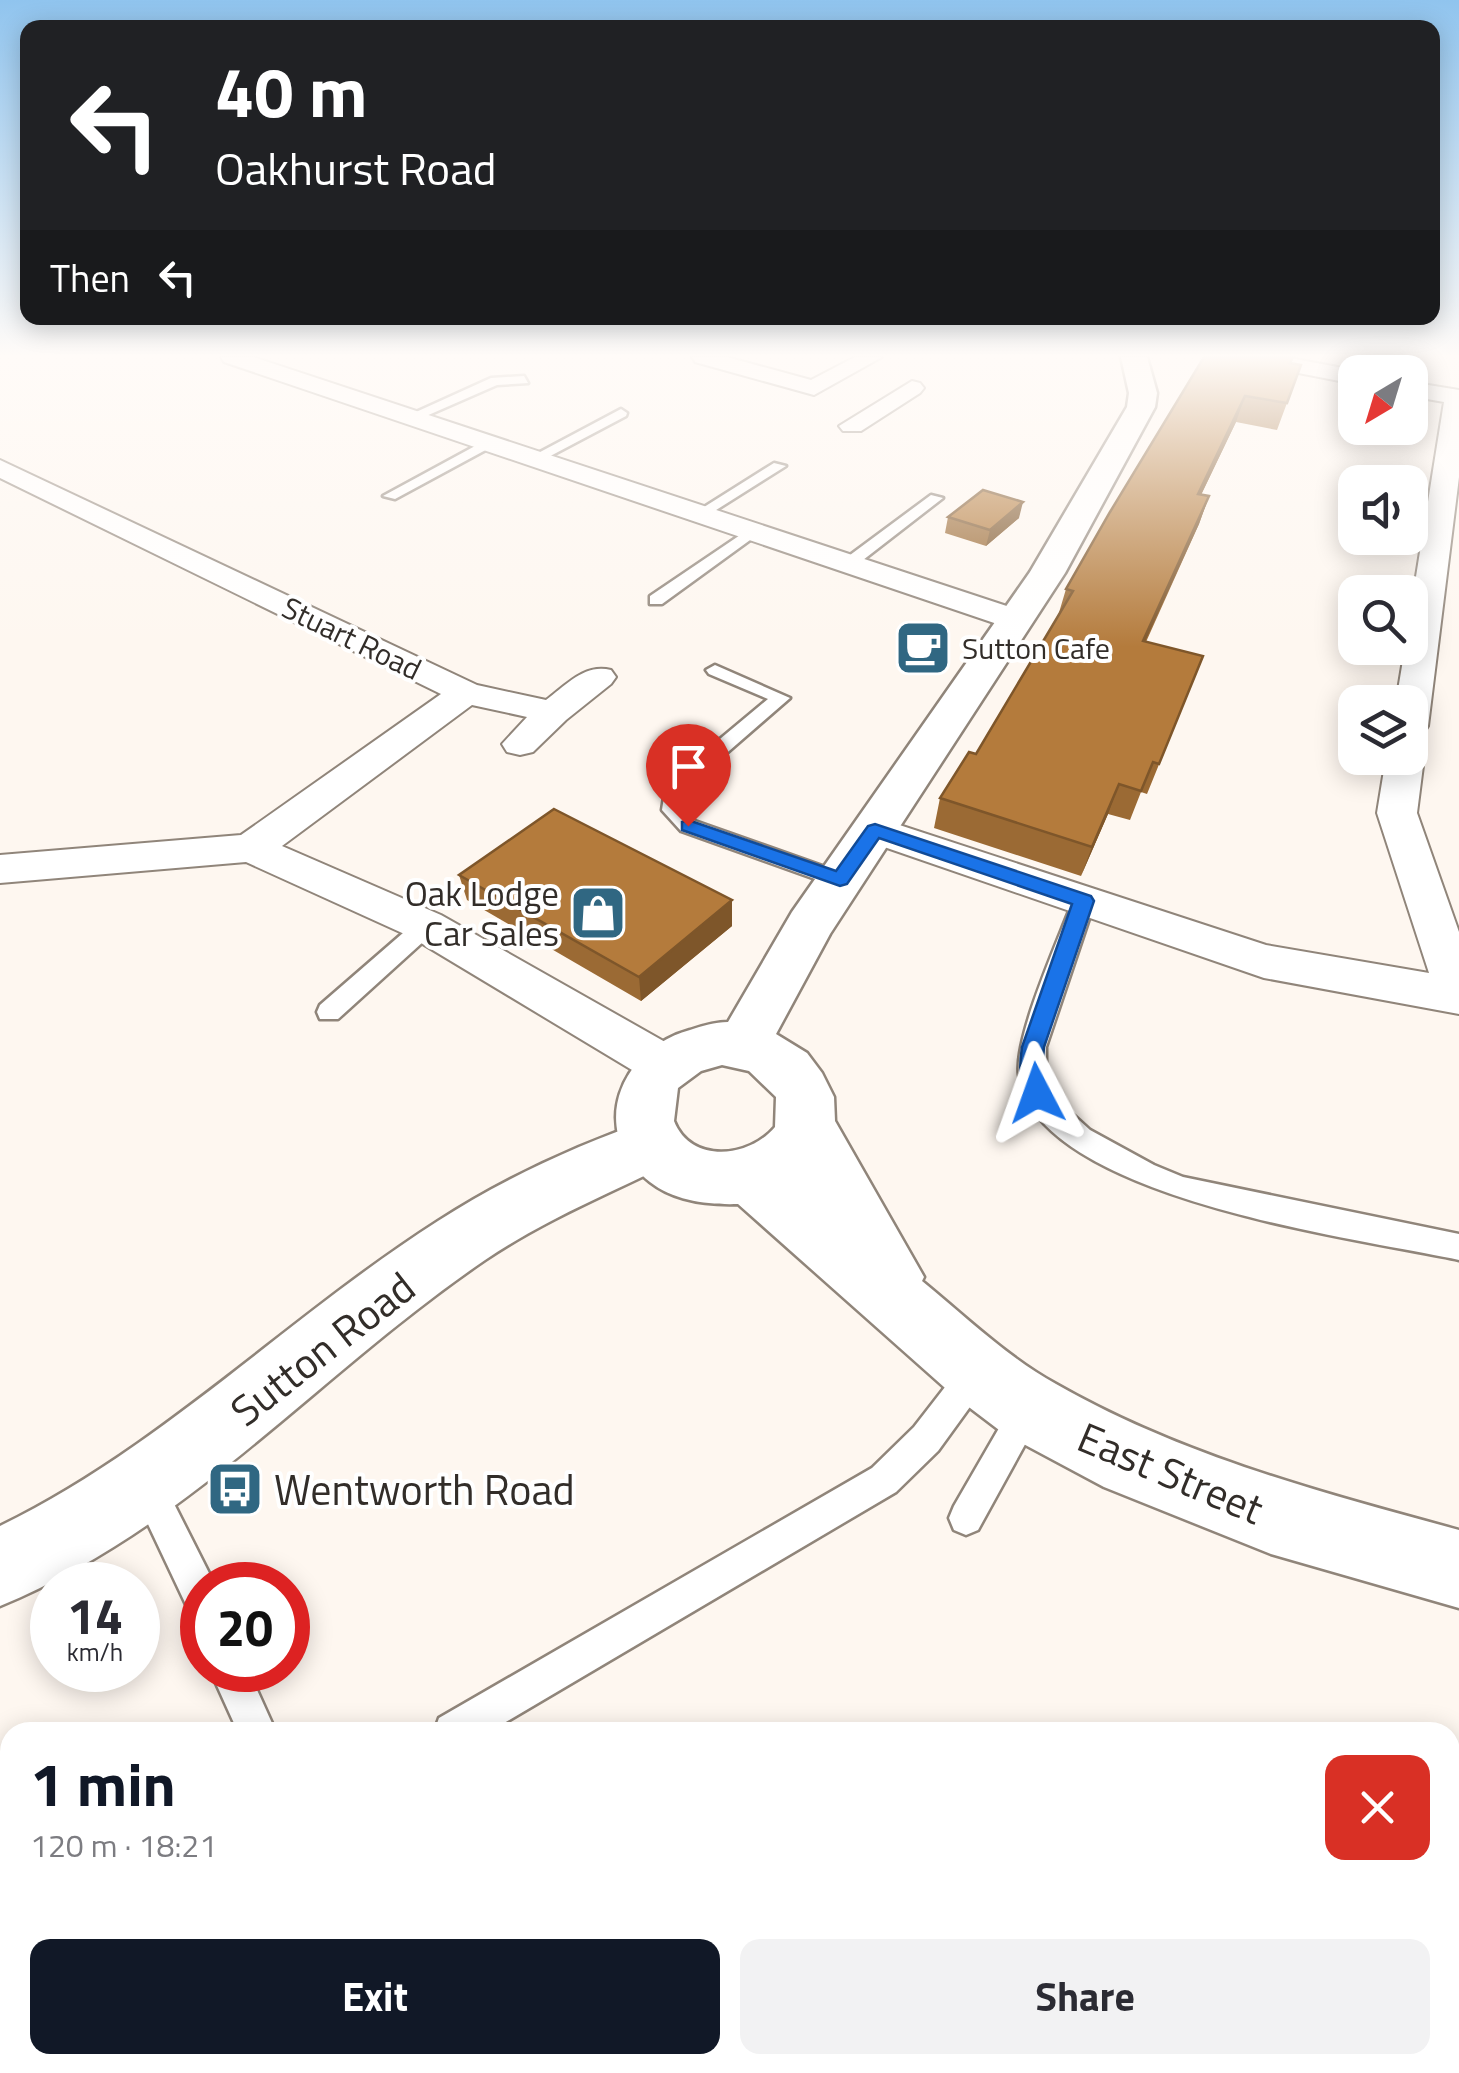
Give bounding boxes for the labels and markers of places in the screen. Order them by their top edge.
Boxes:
cafe icon: Sutton Cafe [893,618,953,678]
place label: Sutton Cafe [962,625,1110,671]
pin [646,724,731,827]
place label: Oak Lodge Car Sales [405,866,559,960]
shop icon: Oak Lodge Car Sales [568,883,628,943]
place label: Wentworth Road [274,1457,575,1521]
bus stop icon: Wentworth Road [205,1459,265,1519]

